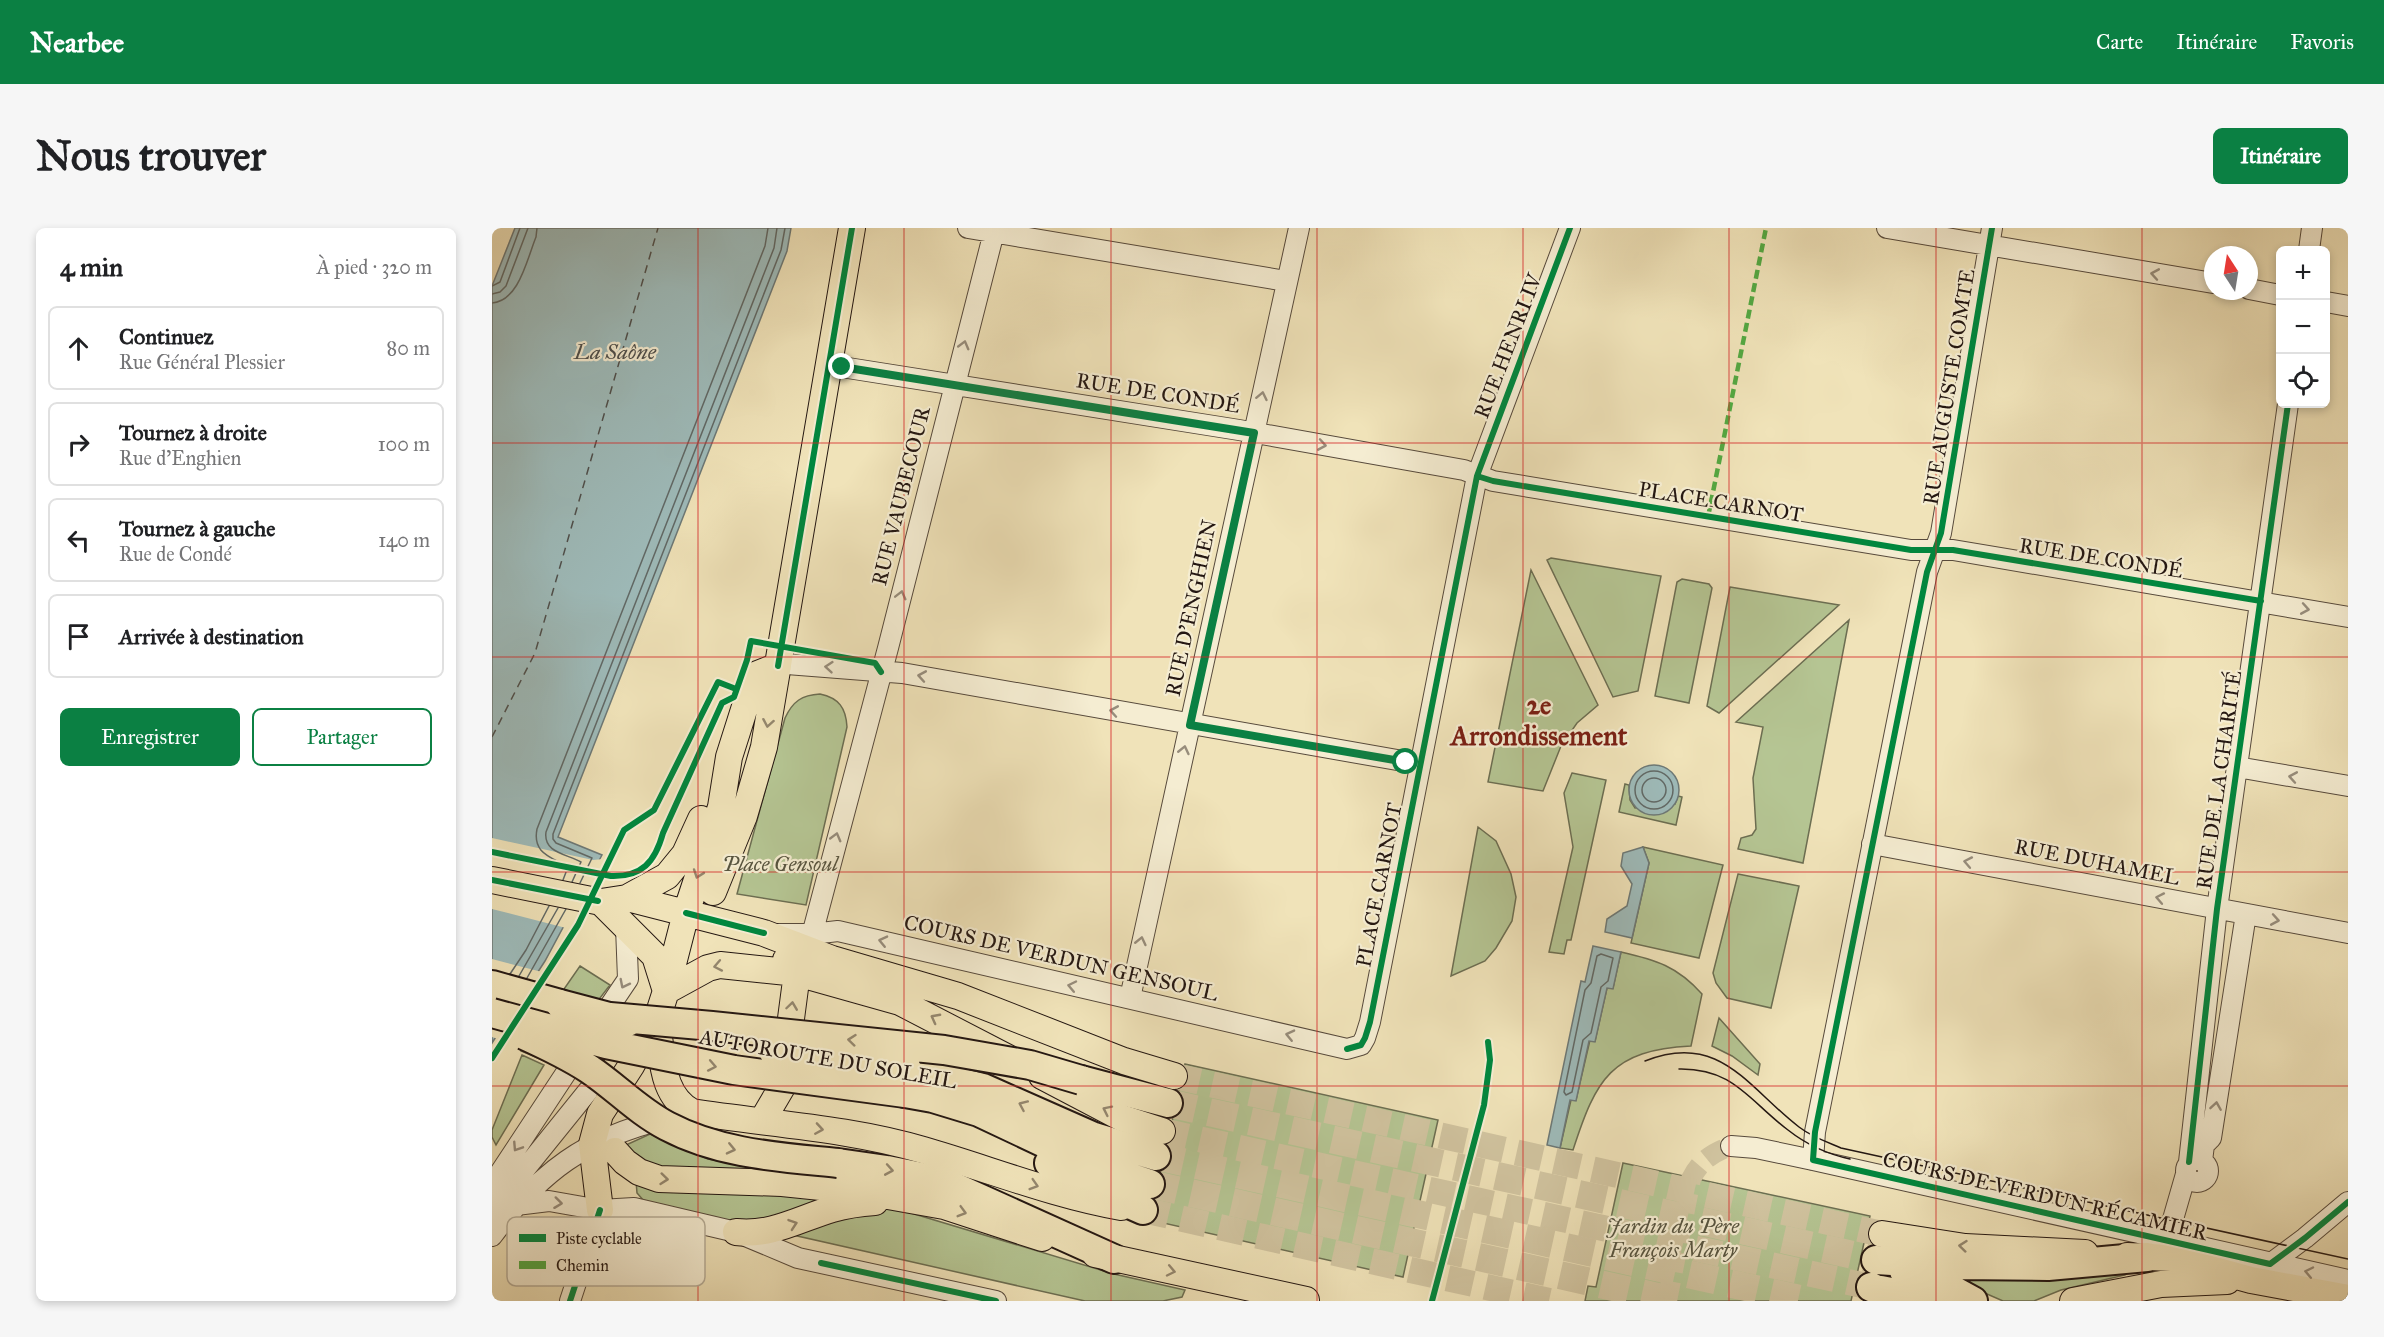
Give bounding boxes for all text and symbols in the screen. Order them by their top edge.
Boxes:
text: Nearbee [30,25,124,60]
text: Carte [2096,29,2143,55]
text: Itinéraire [2176,29,2257,55]
text: Favoris [2290,29,2354,55]
button: Itinéraire [2213,128,2348,184]
text: Nous trouver [36,130,266,182]
north arrow [2204,246,2258,300]
map controls [2276,246,2330,408]
button: + [2276,246,2330,300]
text: 4 min [60,251,123,283]
text: À pied · 320 m [317,255,432,279]
street label: RUE AUGUSTE COMTE [1917,267,1981,507]
one-way arrow [2151,268,2160,280]
street label: RUE HENRI IV [1468,269,1548,422]
button: − [2276,300,2330,354]
text: Continuez [119,323,214,350]
icon: ahead [62,332,95,365]
text: 80 m [387,336,430,360]
water label: La Saône [573,338,657,365]
one-way arrow [957,340,970,350]
text: Rue Général Plessier [119,350,285,374]
route end [828,353,854,379]
button: locate [2276,354,2330,408]
street label: RUE DE CONDÉ [1074,366,1242,419]
one-way arrow [1255,391,1268,401]
street label: RUE VAUBECOUR [866,403,936,588]
text: Tournez à droite [119,419,267,446]
icon: right [62,428,95,461]
text: 100 m [378,432,430,456]
one-way arrow [1317,438,1327,451]
text: Rue d'Enghien [119,446,241,470]
street label: PLACE CARNOT [1637,476,1805,528]
text: Tournez à gauche [119,515,275,542]
street label: RUE D'ENGHIEN [1160,517,1222,699]
icon: left [62,524,95,557]
text: 140 m [378,528,430,552]
street label: RUE DE CONDÉ [2017,531,2185,584]
text: Rue de Condé [119,542,232,566]
one-way arrow [893,590,906,600]
one-way arrow [2299,602,2309,615]
icon: arrive [62,620,95,653]
text: Arrivée à destination [119,623,304,650]
one-way arrow [825,661,834,674]
street label: RUE DE LA CHARITÉ [2190,669,2247,891]
one-way arrow [918,671,927,683]
district label: 2e Arrondissement [1449,688,1628,752]
one-way arrow [1109,705,1119,718]
button: Enregistrer [60,708,240,766]
button: Partager [252,708,432,766]
one-way arrow [762,718,775,728]
one-way arrow [1177,746,1190,756]
route start [1392,748,1418,774]
one-way arrow [2288,771,2297,783]
street label: PLACE CARNOT [1350,801,1408,969]
one-way arrow [829,832,842,842]
street label: RUE DUHAMEL [2012,833,2182,891]
park label: Place Gensoul [722,851,840,877]
one-way arrow [1963,856,1973,869]
one-way arrow [693,868,706,879]
one-way arrow [2155,892,2165,905]
street label: COURS DE VERDUN GENSOUL [901,909,1221,1007]
one-way arrow [2269,913,2279,926]
one-way arrow [878,936,888,949]
one-way arrow [1134,936,1147,946]
one-way arrow [713,959,723,972]
one-way arrow [619,977,631,988]
one-way arrow [1068,980,1078,993]
one-way arrow [786,1001,798,1010]
one-way arrow [930,1014,941,1026]
street label: AUTOROUTE DU SOLEIL [696,1023,959,1095]
one-way arrow [1285,1030,1295,1043]
one-way arrow [847,1035,856,1047]
one-way arrow [707,1059,717,1072]
one-way arrow [1019,1100,1030,1112]
one-way arrow [2209,1101,2222,1111]
one-way arrow [1102,1106,1113,1118]
one-way arrow [815,1123,824,1135]
one-way arrow [513,1140,524,1151]
one-way arrow [726,1142,736,1155]
street label: COURS DE VERDUN RÉCAMIER [1880,1145,2211,1246]
one-way arrow [884,1163,894,1176]
one-way arrow [660,1172,669,1184]
one-way arrow [1028,1178,1039,1190]
one-way arrow [553,1196,563,1208]
one-way arrow [956,1205,967,1217]
park label: Jardin du Père François Marty [1606,1213,1740,1263]
legend [507,1217,705,1286]
one-way arrow [787,1218,798,1231]
text: Piste cyclable [556,1229,642,1248]
one-way arrow [1959,1240,1968,1253]
text: Chemin [556,1256,609,1275]
one-way arrow [1166,1264,1176,1277]
one-way arrow [2304,1266,2314,1279]

